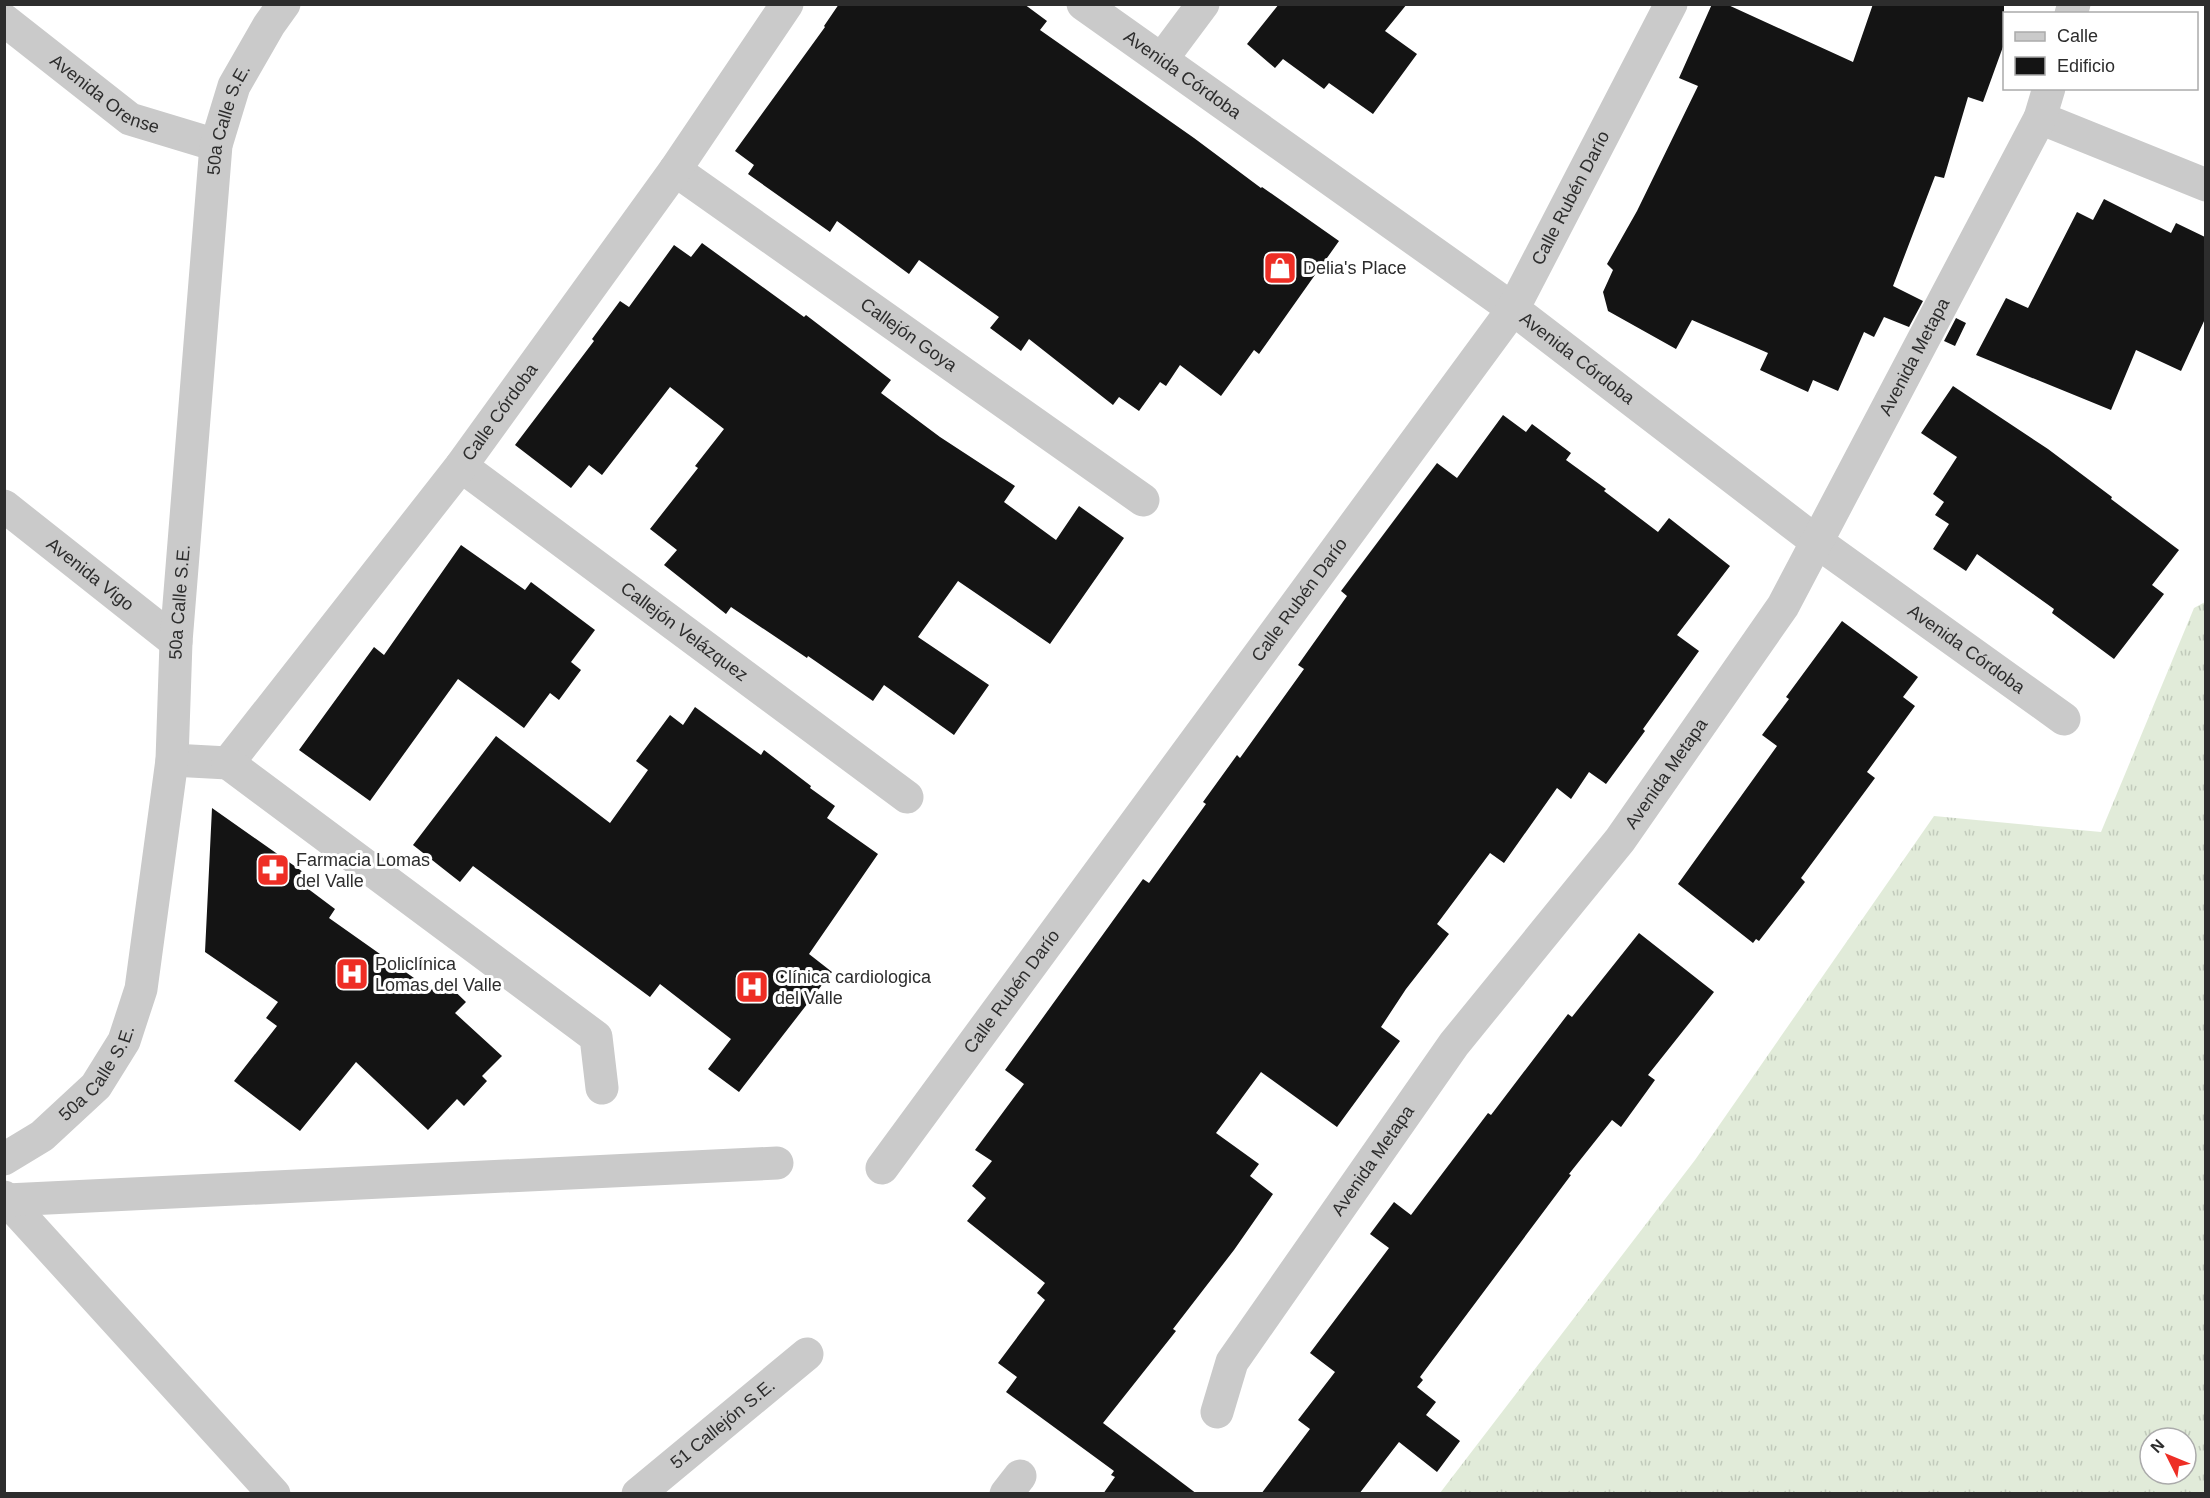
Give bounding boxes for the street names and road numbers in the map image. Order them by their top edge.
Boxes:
street label: Avenida Córdoba [1120,26,1246,123]
street label: Avenida Orense [46,50,162,137]
street label: 50a Calle S.E. [204,61,254,176]
street label: Calle Rubén Darío [1528,127,1614,268]
street label: Callejón Goya [857,294,962,376]
street label: Avenida Metapa [1875,294,1954,419]
street label: Avenida Córdoba [1516,308,1639,409]
street label: Calle Córdoba [458,359,542,465]
street label: Avenida Vigo [43,534,138,615]
street label: Calle Rubén Darío [1247,534,1351,665]
street label: 50a Calle S.E. [165,544,194,660]
street label: Callejón Velázquez [617,578,752,685]
street label: Avenida Córdoba [1904,600,2029,698]
street label: Avenida Metapa [1621,714,1712,833]
street label: Calle Rubén Darío [960,926,1064,1057]
street label: 50a Calle S.E. [55,1023,138,1125]
street label: Avenida Metapa [1327,1101,1419,1219]
street label: 51 Callejón S.E. [667,1375,779,1473]

